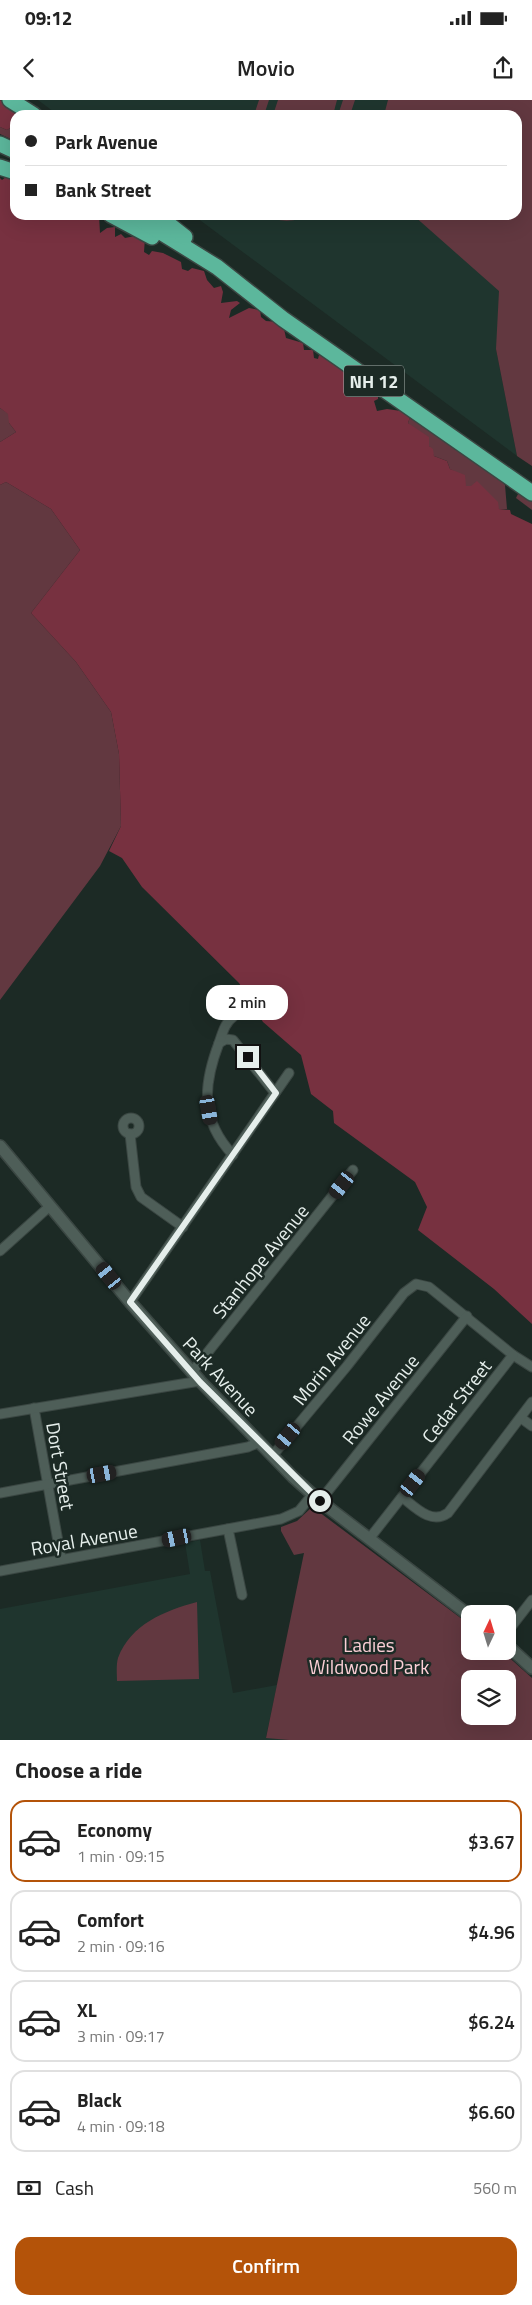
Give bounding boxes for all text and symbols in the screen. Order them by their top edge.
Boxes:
text: 09:12 [25,3,72,32]
text: Movio [237,51,295,85]
icon: back [15,54,43,82]
icon: share [489,54,517,82]
text: Park Avenue [55,127,158,156]
text: Bank Street [55,175,151,204]
road number: NH 12 [344,366,404,396]
callout: 2 min [207,984,289,1020]
text: 2 min [228,990,266,1014]
route end [237,1046,259,1068]
car [199,1094,218,1126]
car [326,1169,357,1201]
street label: Stanhope Avenue [205,1197,315,1325]
car [93,1260,124,1292]
street label: Morin Avenue [285,1307,377,1411]
street label: Park Avenue [176,1330,266,1422]
street label: Rowe Avenue [334,1347,426,1451]
street label: Cedar Street [414,1353,498,1449]
street label: Dort Street [39,1420,83,1513]
car [272,1420,303,1452]
car [85,1464,118,1484]
car [397,1467,428,1499]
route start [309,1490,331,1512]
street label: Royal Avenue [28,1515,140,1563]
car [160,1528,193,1548]
north arrow [461,1605,516,1660]
map controls [461,1605,516,1725]
park label: Ladies Wildwood Park [309,1630,429,1681]
button: layers [461,1670,516,1725]
text: Choose a ride [15,1753,142,1787]
text: Economy [77,1815,152,1844]
icon: car [17,1819,62,1864]
text: $3.67 [468,1827,515,1856]
text: 1 min · 09:15 [77,1844,165,1868]
text: Comfort [77,1905,144,1934]
icon: car [17,1909,62,1954]
text: $4.96 [468,1917,515,1946]
text: 2 min · 09:16 [77,1934,165,1958]
text: XL [77,1995,97,2024]
icon: car [17,1999,62,2044]
text: $6.24 [468,2007,515,2036]
text: 3 min · 09:17 [77,2024,165,2048]
text: Black [77,2085,122,2114]
icon: car [17,2089,62,2134]
text: $6.60 [468,2097,515,2126]
text: 4 min · 09:18 [77,2114,165,2138]
text: Cash [55,2173,94,2202]
icon: cash [15,2174,43,2202]
text: 560 m [473,2176,517,2200]
button: Confirm [15,2237,517,2295]

